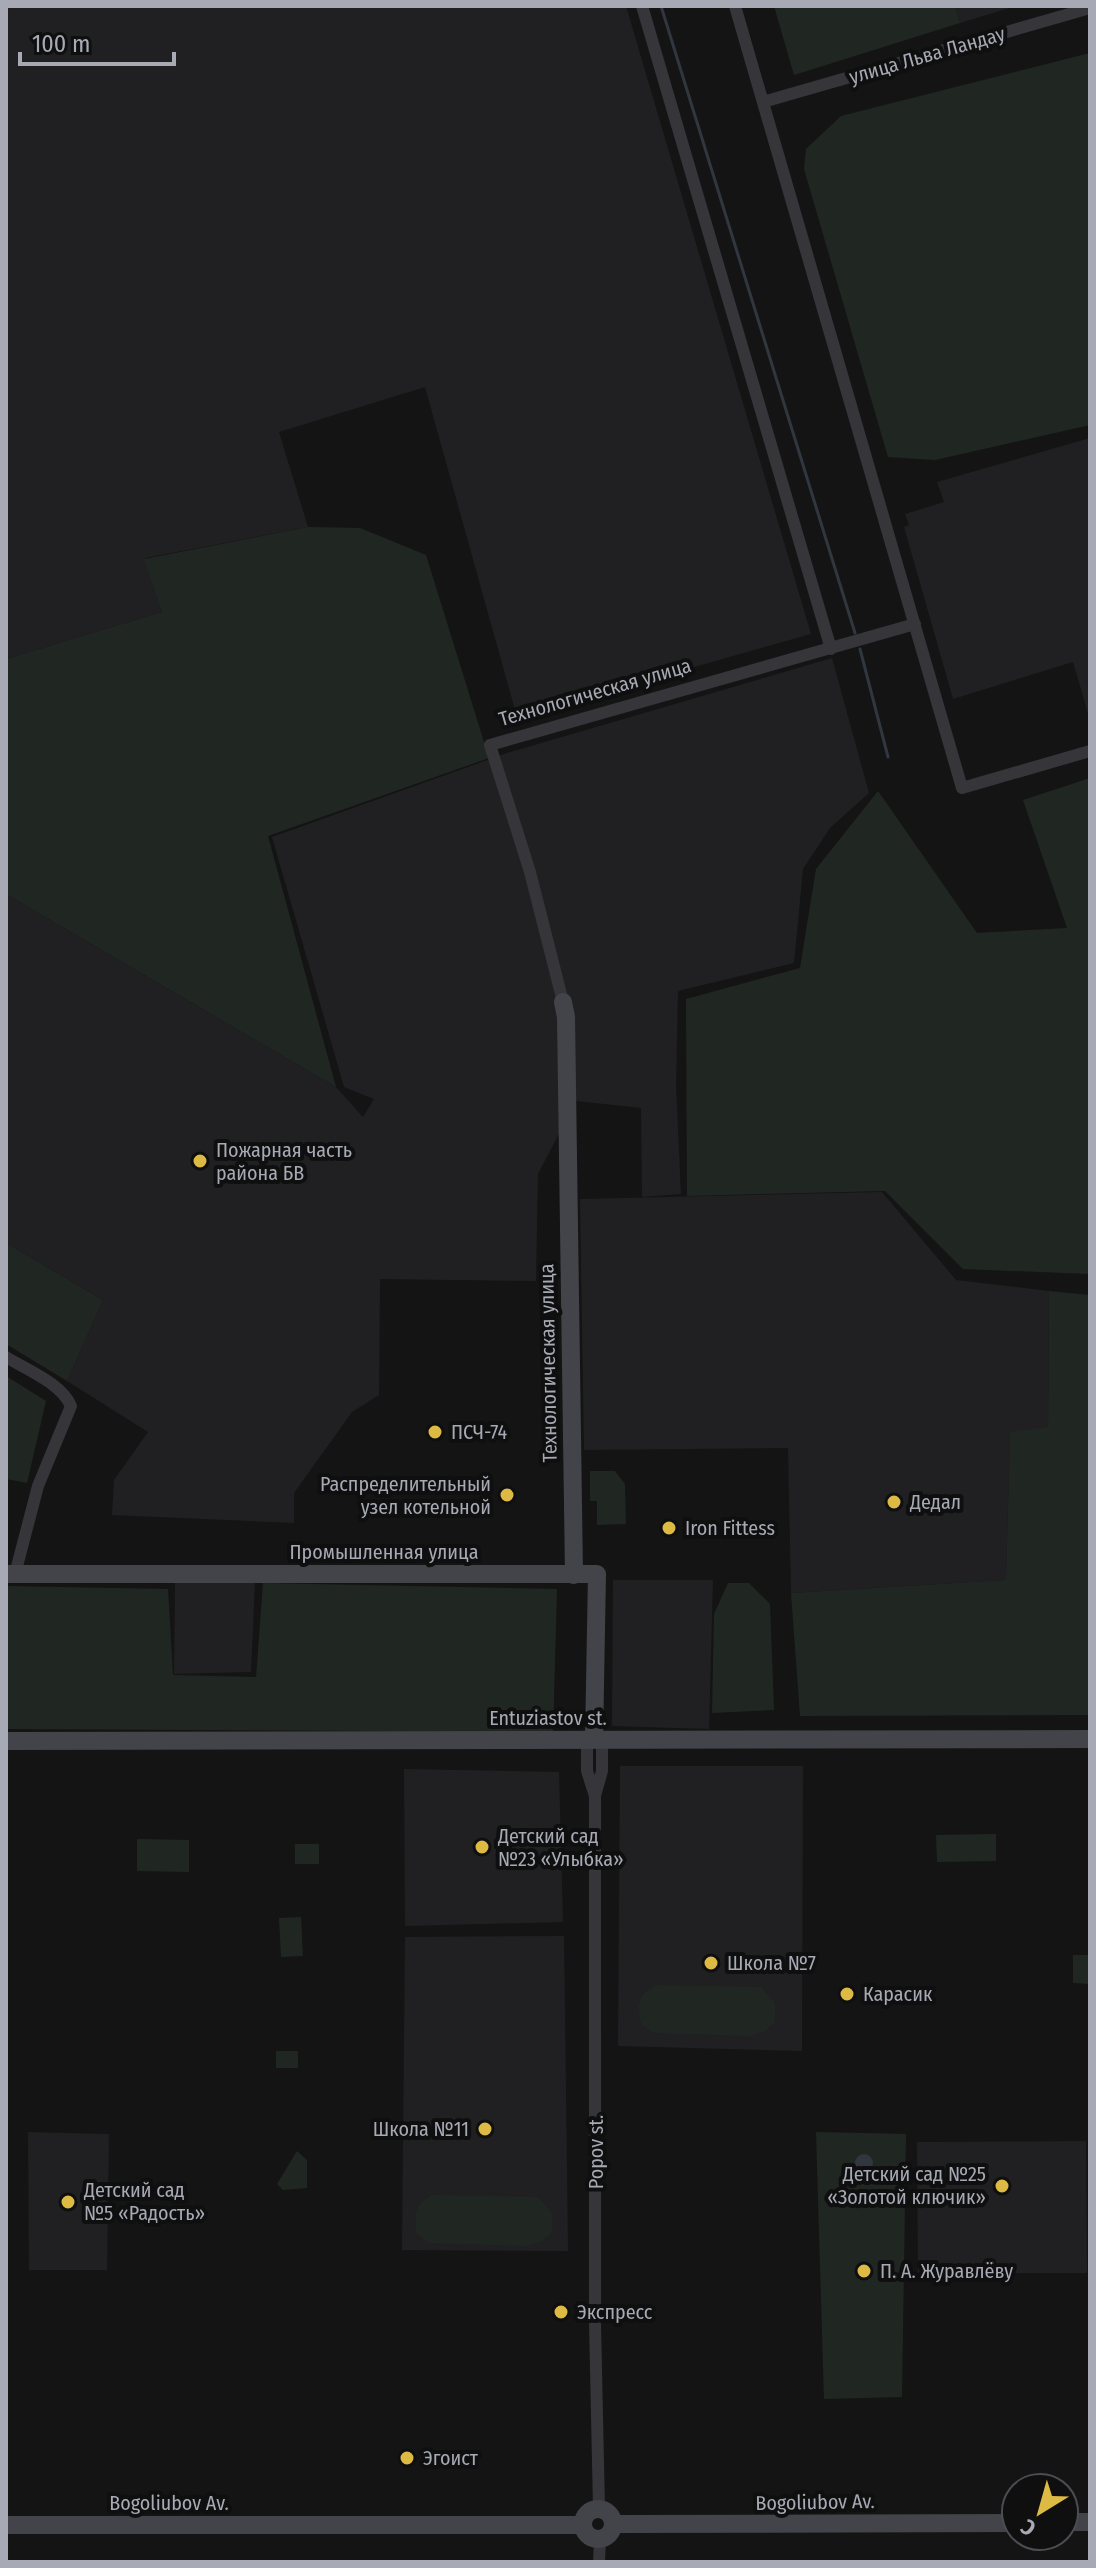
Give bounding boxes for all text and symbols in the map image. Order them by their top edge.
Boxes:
scale bar [20,16,174,66]
street label: улица Льва Ландау [846,21,1008,89]
text: 100 m [32,30,90,58]
street label: Технологическая улица [496,653,694,731]
place label: Пожарная часть района БВ [216,1138,352,1185]
marker: Пожарная часть района БВ [191,1152,209,1170]
street label: Технологическая улица [534,1263,562,1463]
place label: ПСЧ-74 [451,1420,508,1444]
marker: ПСЧ-74 [426,1423,444,1441]
place label: Распределительный узел котельной [320,1472,491,1519]
marker: Распределительный узел котельной [498,1486,516,1504]
place label: Дедал [909,1490,961,1514]
marker: Дедал [885,1493,903,1511]
place label: Iron Fittess [685,1516,775,1540]
marker: Iron Fittess [660,1519,678,1537]
street label: Промышленная улица [290,1540,478,1564]
street label: Entuziastov st. [489,1706,607,1730]
place label: Детский сад №23 «Улыбка» [497,1824,624,1871]
marker: Детский сад №23 «Улыбка» [473,1838,491,1856]
place label: Школа №7 [727,1951,816,1975]
marker: Школа №7 [702,1954,720,1972]
place label: Карасик [863,1982,933,2006]
marker: Карасик [838,1985,856,2003]
street label: Popov st. [584,2115,608,2189]
place label: Школа №11 [373,2117,469,2141]
marker: Школа №11 [476,2120,494,2138]
place label: Детский сад №25 «Золотой ключик» [827,2162,986,2209]
marker: Детский сад №25 «Золотой ключик» [993,2177,1011,2195]
place label: Детский сад №5 «Радость» [83,2178,205,2225]
marker: Детский сад №5 «Радость» [59,2193,77,2211]
place label: П. А. Журавлёву [880,2259,1013,2283]
marker: П. А. Журавлёву [855,2262,873,2280]
place label: Экспресс [577,2300,653,2324]
marker: Экспресс [552,2303,570,2321]
place label: Эгоист [423,2446,479,2470]
marker: Эгоист [398,2449,416,2467]
north arrow [1000,2472,1080,2552]
street label: Bogoliubov Av. [755,2489,875,2515]
street label: Bogoliubov Av. [109,2491,229,2515]
text: С [1015,2513,1041,2542]

